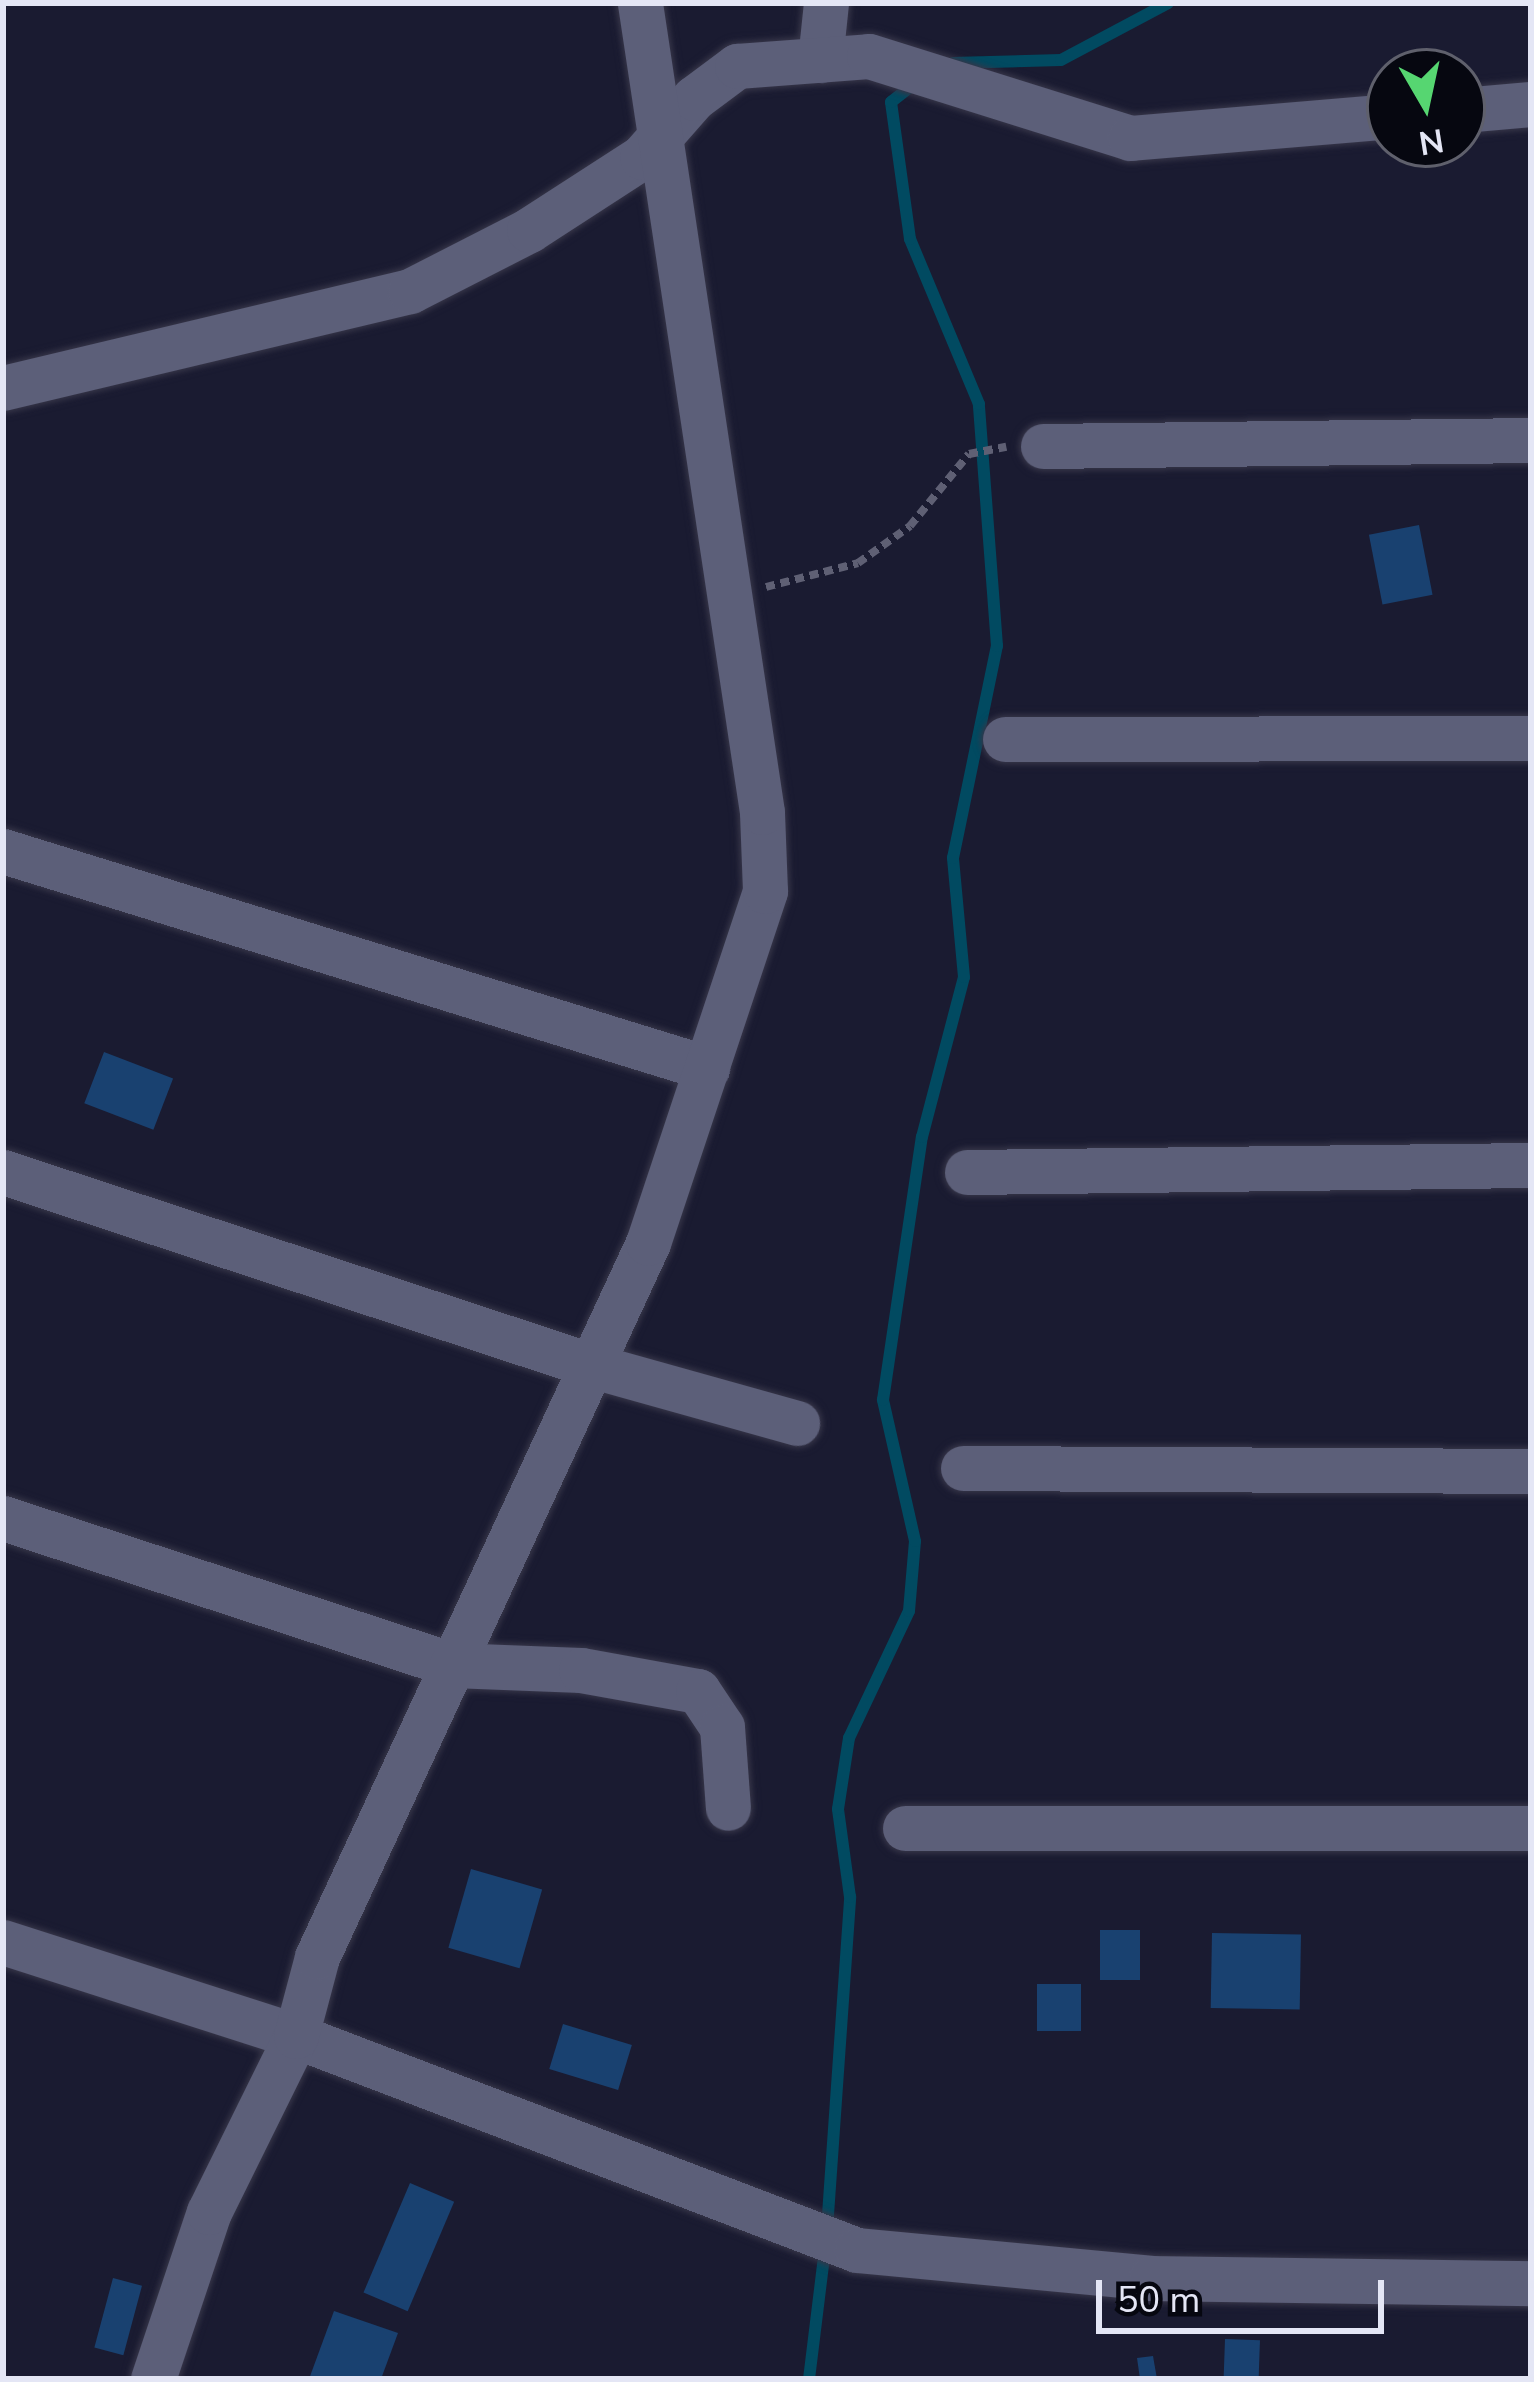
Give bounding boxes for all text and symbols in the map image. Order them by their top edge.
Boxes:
north arrow [1366,48,1486,168]
text: N [1416,117,1447,165]
scale bar [1102,2256,1390,2330]
text: 50 m [1117,2276,1200,2325]

